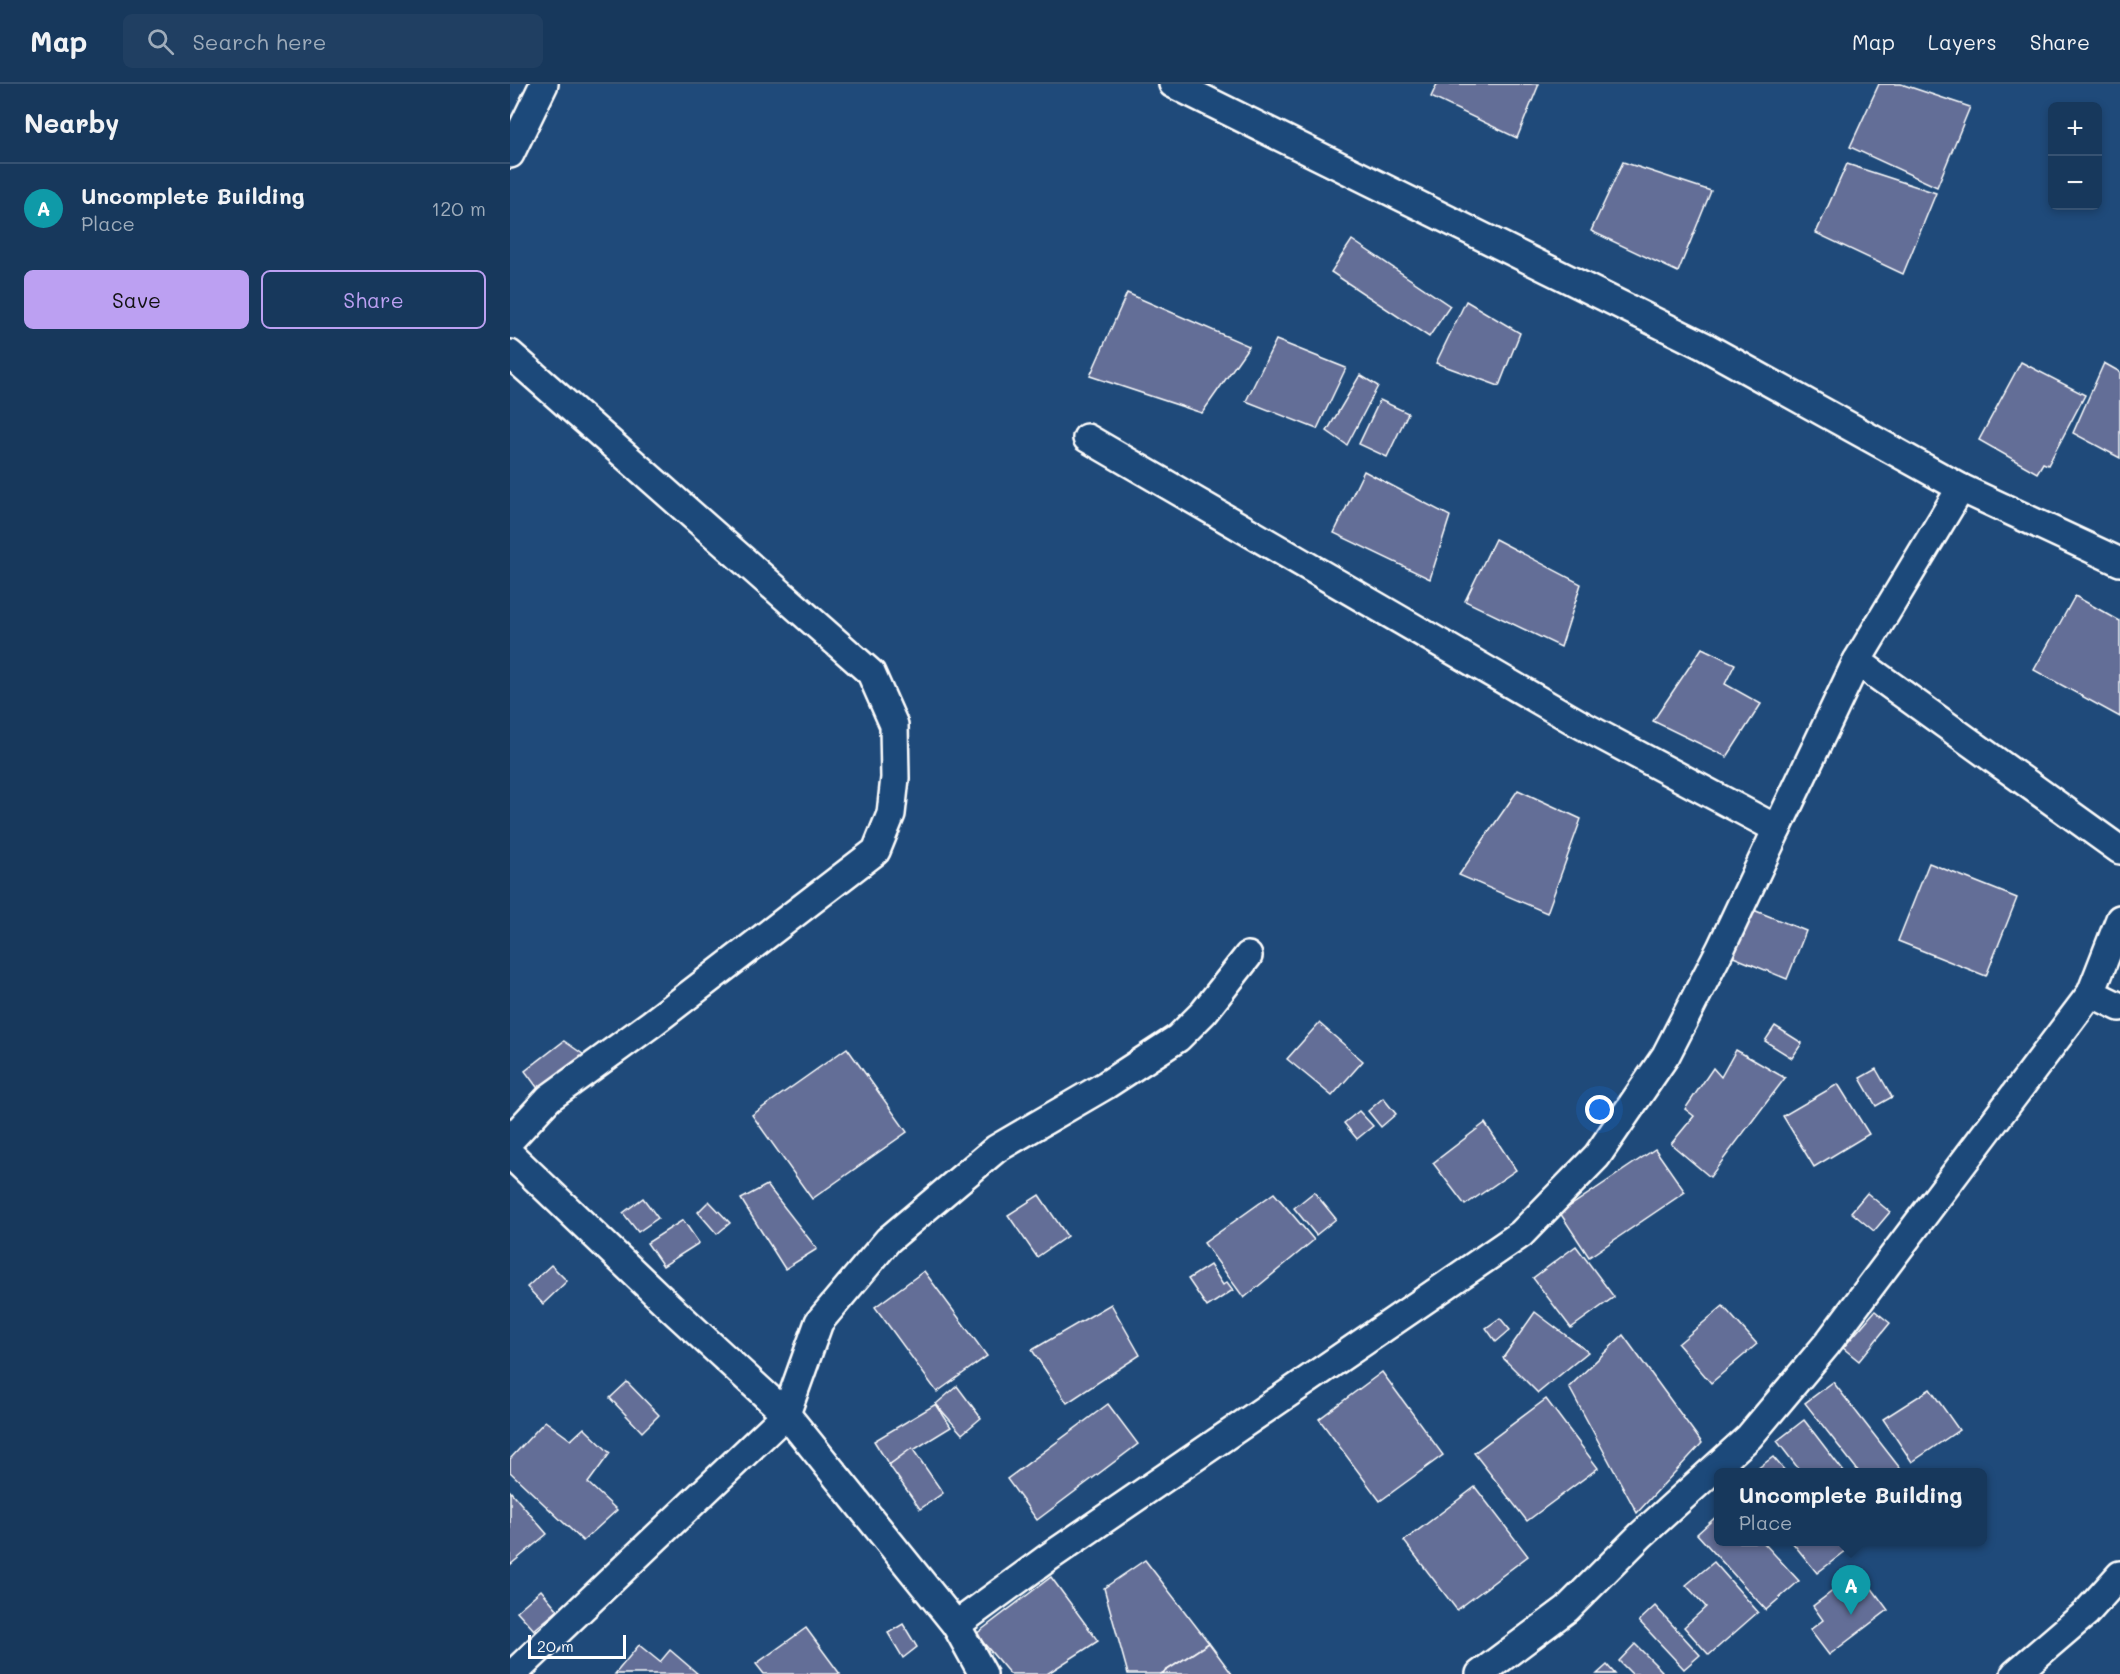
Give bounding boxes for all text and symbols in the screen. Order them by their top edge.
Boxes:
search box [123,14,543,68]
text: Map [30,23,87,59]
icon: search [144,25,177,58]
text: Search here [192,27,326,56]
text: Map [1852,28,1895,55]
text: Layers [1928,28,1997,55]
text: Share [2030,28,2090,55]
map controls [2048,102,2102,210]
button: + [2048,102,2102,156]
text: Nearby [24,106,119,140]
button: − [2048,156,2102,210]
text: Uncomplete Building [81,181,305,210]
text: A [37,195,50,221]
text: 120 m [431,195,486,221]
text: Place [81,210,135,236]
button: Save [24,270,249,329]
button: Share [261,270,486,329]
your location [1585,1095,1614,1124]
popup [1714,1468,1987,1546]
text: Uncomplete Building [1739,1480,1962,1509]
text: Place [1739,1509,1792,1535]
pin: A [1832,1566,1870,1615]
scale bar [528,1632,626,1660]
text: 20 m [537,1635,574,1656]

